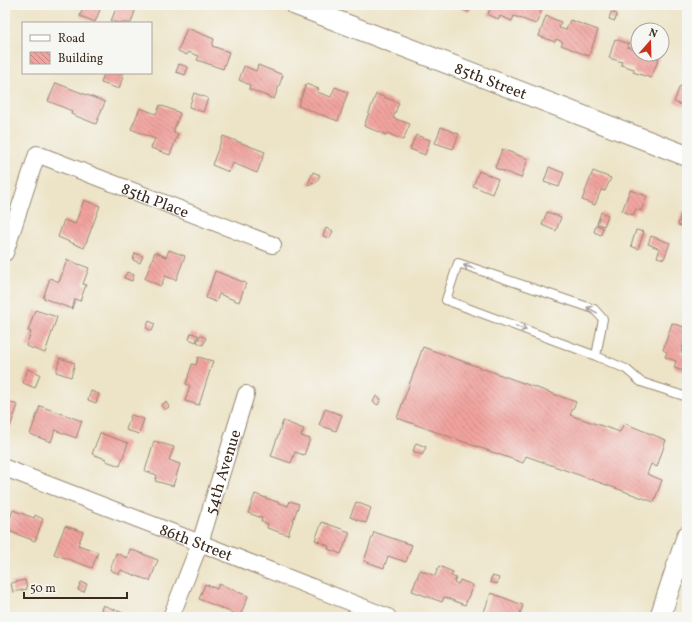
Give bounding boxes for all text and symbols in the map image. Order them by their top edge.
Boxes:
legend [22,22,152,74]
north arrow [630,22,670,62]
text: N [647,26,659,42]
text: Road [58,31,85,47]
text: Building [58,51,103,67]
street label: 85th Street [451,58,530,106]
street label: 85th Place [118,179,192,225]
one-way arrow [463,263,476,270]
one-way arrow [586,306,598,313]
one-way arrow [514,325,526,333]
street label: 54th Avenue [200,427,247,518]
street label: 86th Street [156,519,236,568]
scale bar [24,574,127,600]
text: 50 m [30,581,56,597]

